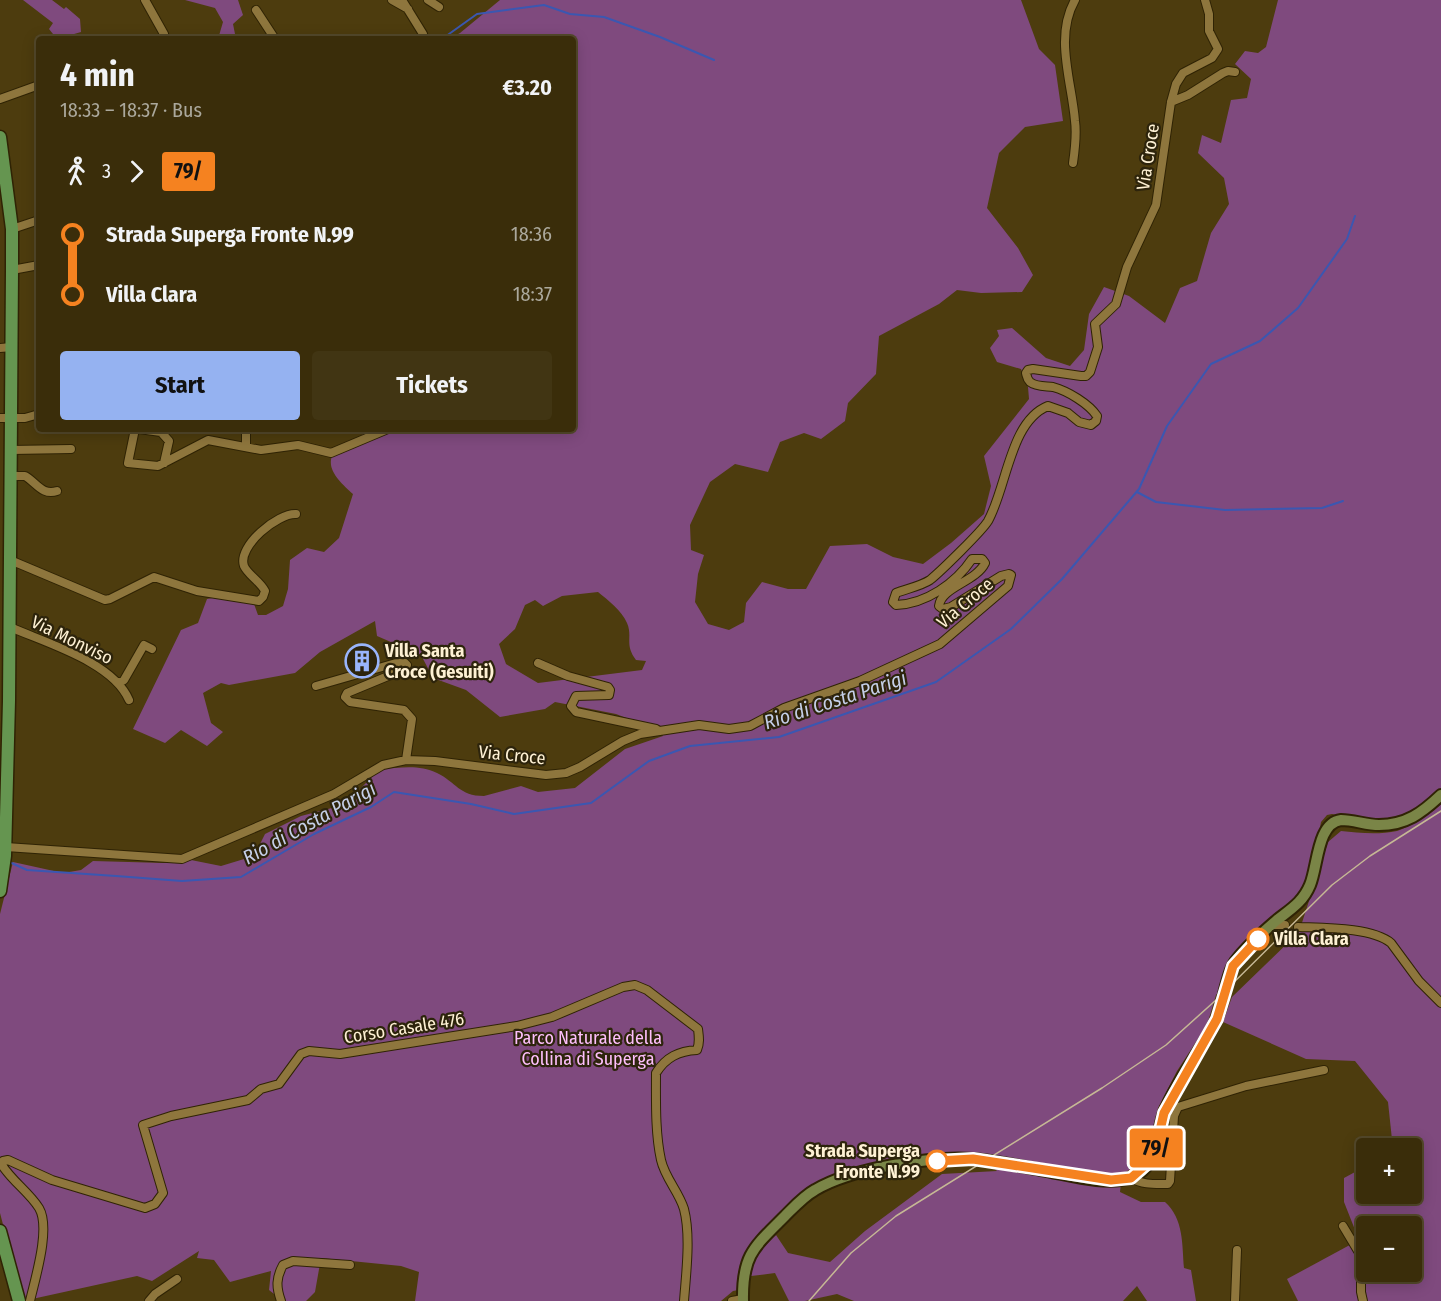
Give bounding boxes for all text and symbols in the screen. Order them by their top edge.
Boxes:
text: 4 min [60,55,135,95]
text: €3.20 [503,74,552,101]
text: 18:33 – 18:37 · Bus [60,98,202,122]
street label: Via Croce [1132,122,1164,192]
icon: walk [60,155,93,188]
icon: forward [120,155,153,188]
text: 79/ [174,158,203,184]
text: 3 [102,159,111,183]
text: Strada Superga Fronte N.99 [106,221,354,248]
text: 18:36 [511,222,552,246]
text: Villa Clara [106,281,197,308]
text: 18:37 [513,282,552,306]
button: Start [60,351,300,420]
button: Tickets [312,351,552,420]
street label: Via Croce [932,573,998,633]
street label: Via Monviso [28,611,116,669]
place label: Villa Santa Croce (Gesuiti) [384,640,494,683]
building icon: Villa Santa Croce (Gesuiti) [344,643,380,679]
water label: Rio di Costa Parigi [761,666,909,734]
street label: Via Croce [477,741,547,769]
water label: Rio di Costa Parigi [238,777,380,869]
marker: Villa Clara [1247,928,1269,950]
place label: Villa Clara [1273,928,1349,950]
street label: Corso Casale 476 [342,1008,466,1048]
park label: Parco Naturale della Collina di Superga [514,1027,662,1070]
line badge: 79/ [1122,1128,1190,1168]
text: 79/ [1142,1135,1170,1161]
map controls [1356,1138,1422,1282]
button: + [1356,1138,1422,1204]
place label: Strada Superga Fronte N.99 [805,1140,920,1183]
marker: Strada Superga Fronte N.99 [926,1150,948,1172]
button: − [1356,1216,1422,1282]

